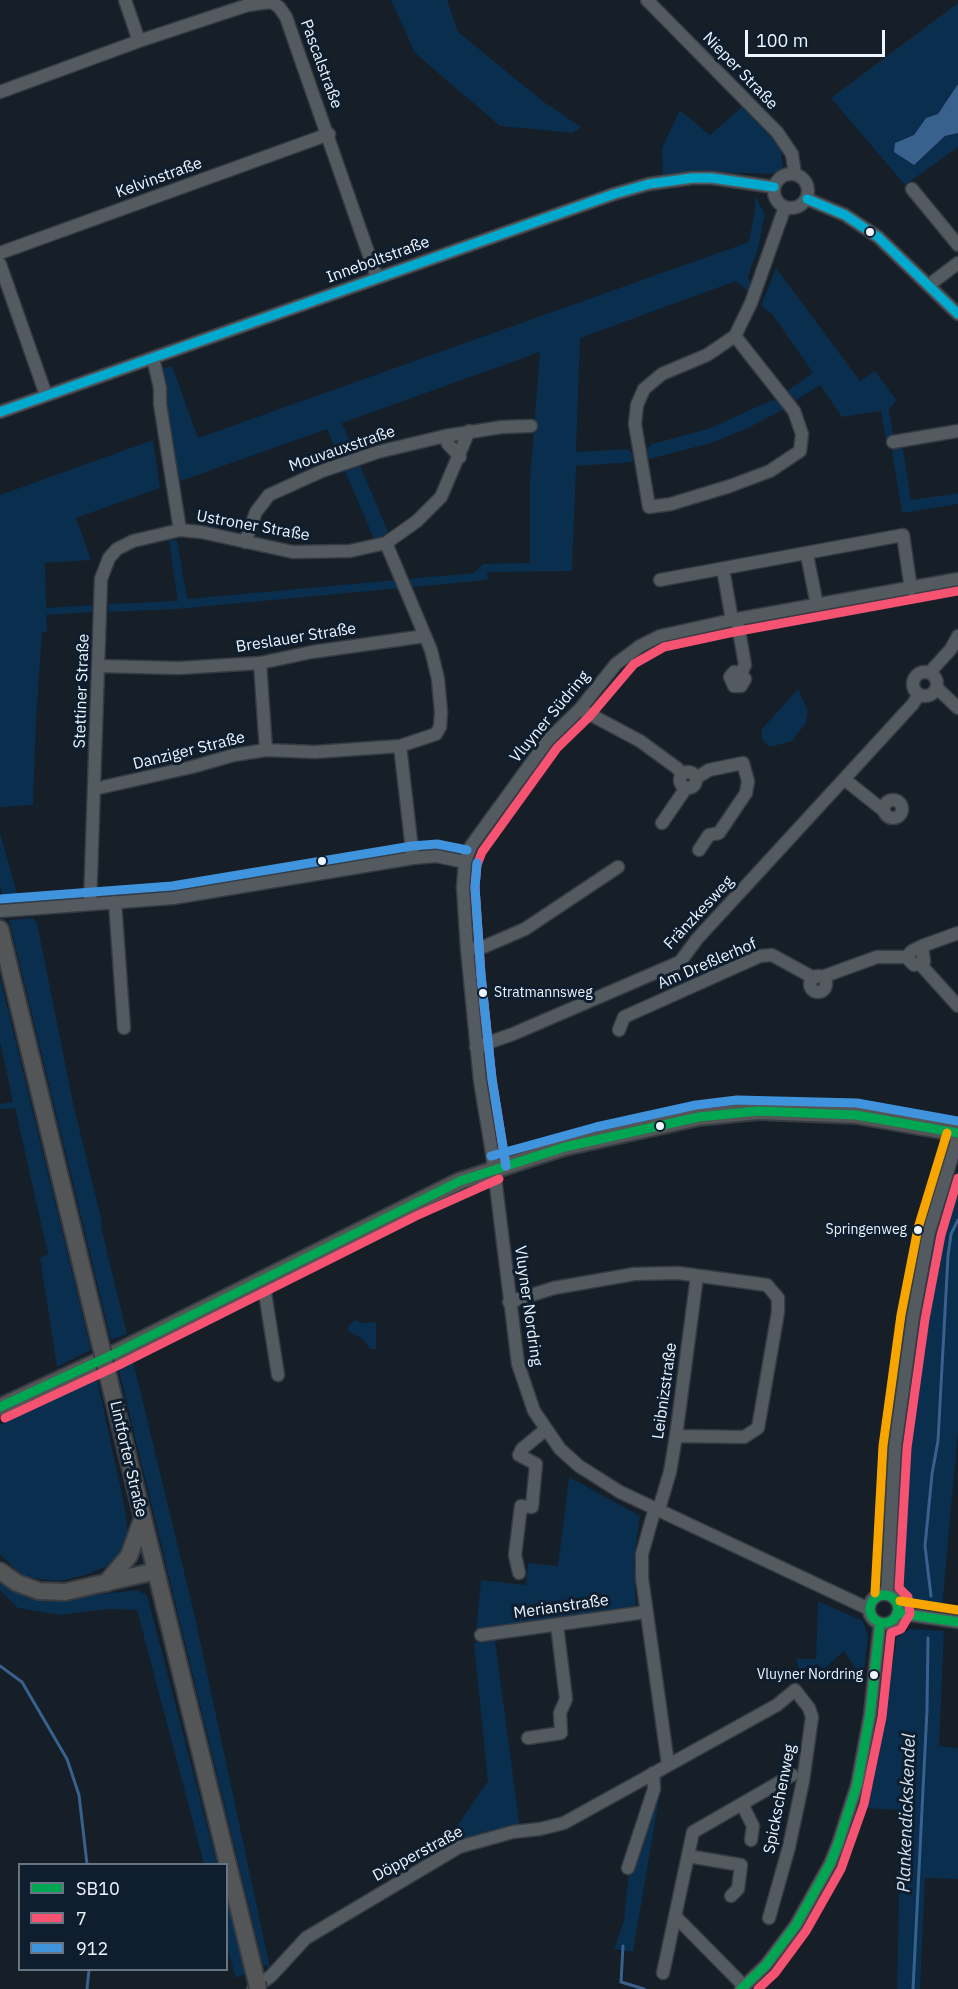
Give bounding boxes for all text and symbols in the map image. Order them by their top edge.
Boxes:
street label: Pascalstraße [296,17,346,111]
scale bar [748,18,888,56]
street label: Nieper Straße [698,28,782,114]
text: 100 m [756,29,808,52]
street label: Kelvinstraße [113,154,205,202]
unlabelled marker [864,226,876,238]
street label: Inneboltstraße [324,232,432,288]
street label: Mouvauxstraße [286,422,398,476]
street label: Ustroner Straße [195,507,311,545]
street label: Breslauer Straße [234,619,358,657]
street label: Stettiner Straße [70,633,94,749]
street label: Vluyner Südring [506,667,594,767]
street label: Danziger Straße [131,728,247,774]
unlabelled marker [316,855,328,867]
street label: Fränzkesweg [660,872,738,954]
street label: Am Dreßlerhof [655,935,759,993]
place label: Stratmannsweg [494,985,593,1001]
marker: Stratmannsweg [477,987,489,999]
unlabelled marker [654,1120,666,1132]
place label: Springenweg [826,1222,907,1238]
marker: Springenweg [912,1224,924,1236]
street label: Vluyner Nordring [510,1245,546,1367]
street label: Leibnizstraße [649,1342,681,1440]
street label: Lintforter Straße [105,1399,151,1519]
street label: Merianstraße [512,1591,610,1623]
place label: Vluyner Nordring [757,1667,863,1683]
marker: Vluyner Nordring [868,1669,880,1681]
water label: Plankendickskendel [893,1733,921,1893]
street label: Spickschenweg [760,1743,800,1855]
street label: Döpperstraße [370,1822,466,1886]
legend [18,1863,228,1971]
text: SB10 [76,1877,120,1900]
text: 7 [76,1907,87,1930]
text: 912 [76,1937,108,1960]

